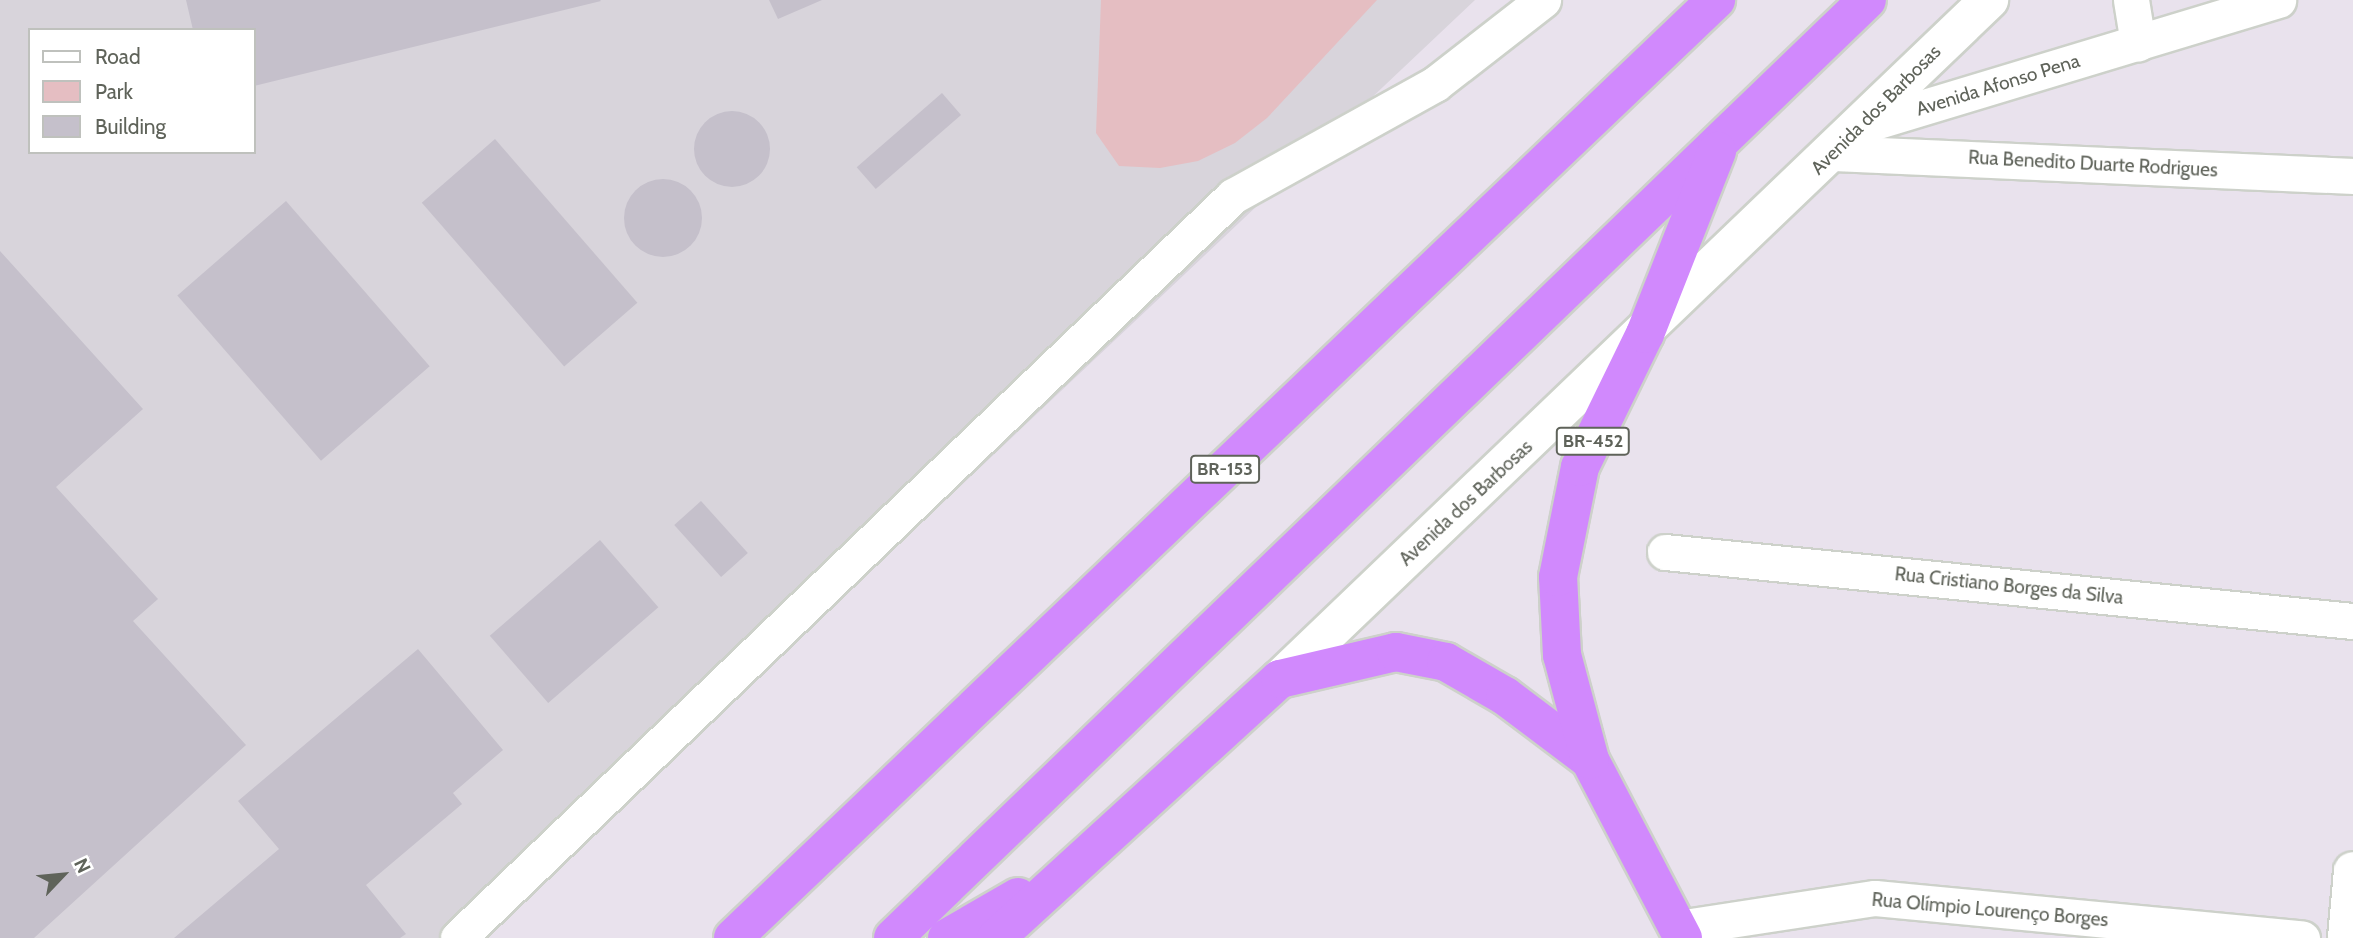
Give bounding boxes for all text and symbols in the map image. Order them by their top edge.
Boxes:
legend [28,28,256,154]
street label: Avenida dos Barbosas [1806,40,1946,180]
text: Road [95,44,141,69]
street label: Avenida Afonso Pena [1913,49,2083,121]
text: Park [95,79,133,104]
text: Building [95,114,166,139]
street label: Rua Benedito Duarte Rodrigues [1968,146,2218,182]
road number: BR-452 [1554,426,1632,456]
street label: Avenida dos Barbosas [1395,435,1537,571]
road number: BR-153 [1190,454,1260,484]
street label: Rua Cristiano Borges da Silva [1894,563,2124,609]
north arrow [28,840,98,910]
text: N [69,854,96,877]
street label: Rua Olímpio Lourenço Borges [1871,888,2109,932]

